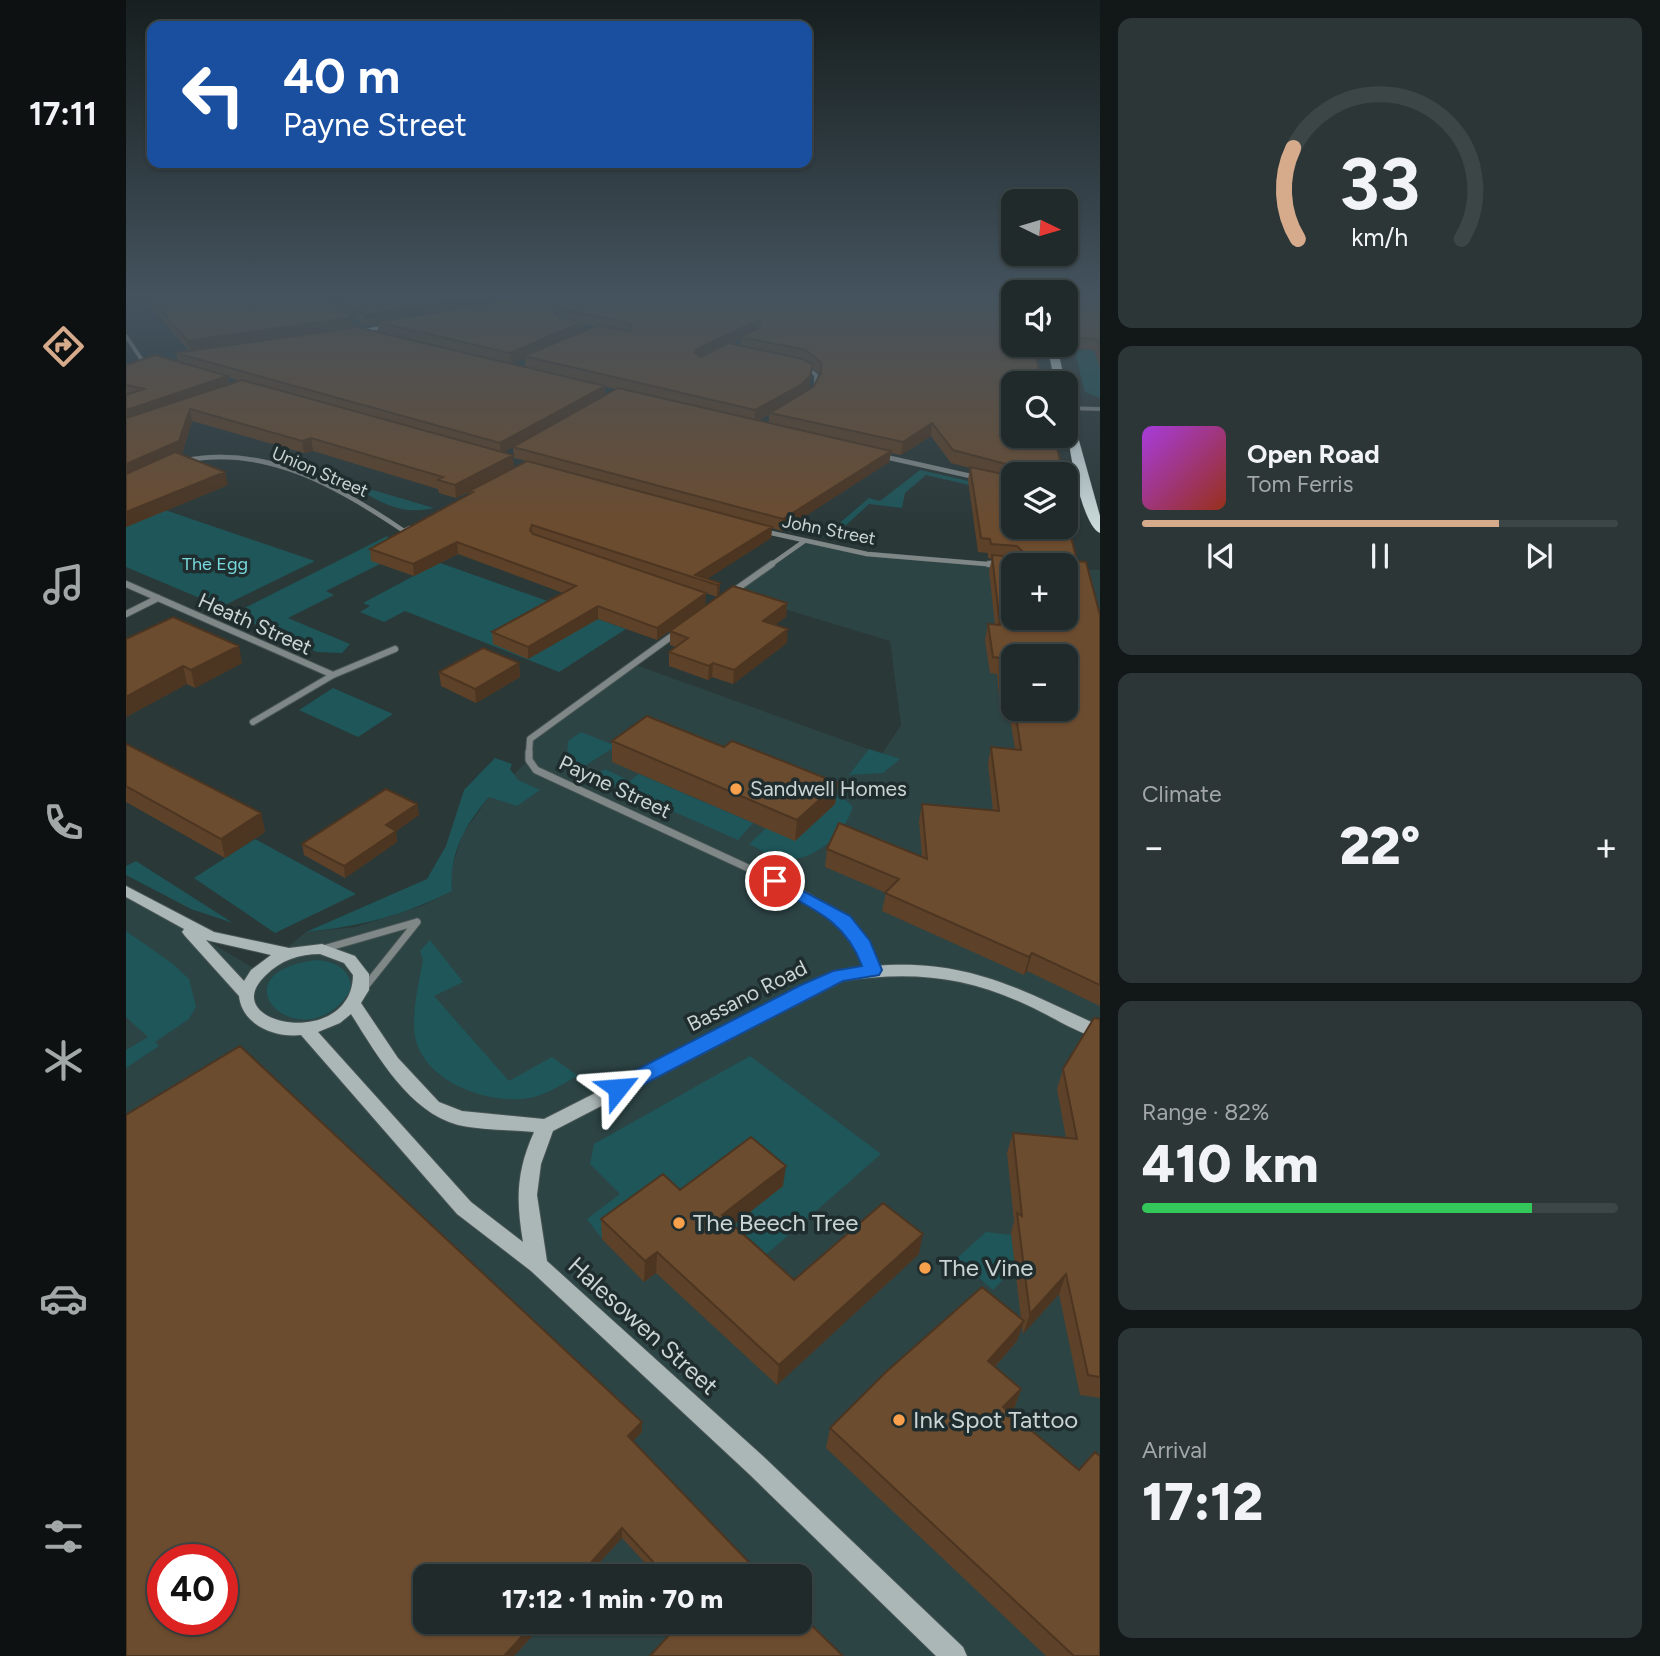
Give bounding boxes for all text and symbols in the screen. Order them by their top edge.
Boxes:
text: 40 m [283,46,400,105]
icon: left [168,49,259,140]
text: 17:11 [29,95,97,133]
text: Payne Street [283,106,467,144]
text: 33 [1340,140,1420,227]
north arrow [1001,189,1078,266]
map controls [1001,189,1078,721]
text: km/h [1351,222,1409,252]
button: sound [1001,280,1078,357]
icon: directions [39,322,88,371]
button: search [1001,371,1078,448]
text: Open Road [1247,438,1380,470]
street label: Union Street [269,442,372,502]
button: layers [1001,462,1078,539]
text: Tom Ferris [1247,470,1353,498]
street label: John Street [780,510,878,550]
icon: previous [1202,537,1240,575]
icon: pause [1361,537,1399,575]
icon: next [1520,537,1558,575]
park label: The Egg [182,553,248,575]
button: + [1001,553,1078,630]
icon: music [39,560,88,609]
street label: Heath Street [195,587,316,660]
button: − [1001,644,1078,721]
street label: Payne Street [555,750,675,823]
place label: Sandwell Homes [750,776,907,801]
text: Climate [1142,780,1221,808]
marker: Sandwell Homes [728,781,744,797]
icon: phone [39,798,88,847]
text: 22° [1339,815,1421,877]
text: − [1142,824,1166,870]
text: + [1594,824,1618,870]
pin [745,851,805,911]
icon: arrive [756,862,794,900]
street label: Bassano Road [683,955,811,1036]
icon: climate [39,1036,88,1085]
position arrow [581,1051,655,1125]
text: Range · 82% [1142,1098,1269,1126]
text: 410 km [1142,1133,1319,1195]
place label: The Beech Tree [693,1208,858,1237]
marker: The Beech Tree [671,1215,687,1231]
street label: Halesowen Street [562,1251,724,1401]
place label: The Vine [939,1253,1033,1282]
marker: The Vine [917,1260,933,1276]
icon: car [39,1274,88,1323]
place label: Ink Spot Tattoo [913,1405,1078,1434]
marker: Ink Spot Tattoo [891,1412,907,1428]
text: Arrival [1142,1436,1207,1464]
text: 17:12 [1142,1471,1263,1533]
icon: filters [39,1512,88,1561]
speed limit sign: 40 [147,1544,238,1635]
text: 17:12 · 1 min · 70 m [502,1583,723,1615]

